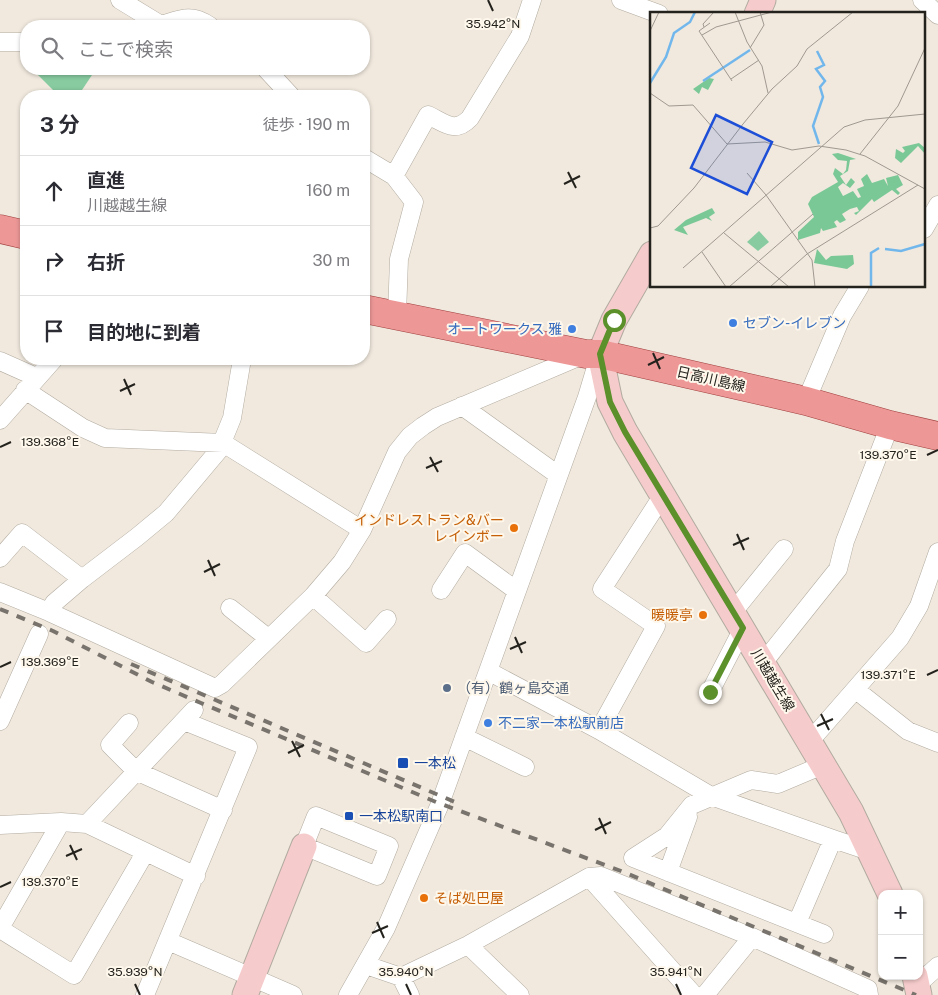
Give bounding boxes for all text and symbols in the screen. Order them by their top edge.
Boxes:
inset map [650,12,926,288]
text: 35.942°N [466,17,520,31]
search box [20,20,370,75]
icon: search [38,34,66,62]
text: ここで検索 [78,38,173,60]
text: 3 分 [40,112,80,137]
text: 徒歩 · 190 m [263,115,350,134]
text: 直進 [87,169,125,191]
icon: ahead [40,177,68,205]
text: 160 m [306,181,350,200]
text: 川越越生線 [87,196,167,215]
icon: right [40,247,68,275]
text: 右折 [87,251,125,273]
text: 30 m [313,251,350,270]
route start [603,309,626,332]
place label: セブン-イレブン [743,315,846,331]
icon: arrive [40,317,68,345]
marker: セブン-イレブン [727,317,739,329]
text: 目的地に到着 [87,321,201,343]
place label: オートワークス 雅 [447,321,562,337]
marker: オートワークス 雅 [566,323,578,335]
street label: 日高川島線 [675,363,747,395]
text: 139.368°E [21,435,79,449]
text: 139.370°E [859,448,917,462]
place label: インドレストラン&バー レインボー [354,512,504,544]
marker: インドレストラン&バー レインボー [508,522,520,534]
place label: 暖暖亭 [651,607,693,623]
marker: 暖暖亭 [697,609,709,621]
street label: 川越越生線 [748,646,798,714]
text: 139.369°E [21,655,79,669]
text: 139.371°E [860,668,916,682]
place label: （有）鶴ヶ島交通 [457,680,569,696]
route end [699,681,722,704]
marker: （有）鶴ヶ島交通 [441,682,453,694]
place label: 不二家一本松駅前店 [498,715,624,731]
marker: 不二家一本松駅前店 [482,717,494,729]
place label: 一本松 [414,755,456,771]
marker: 一本松 [396,756,410,770]
place label: 一本松駅南口 [359,808,443,824]
marker: 一本松駅南口 [343,810,355,822]
text: 139.370°E [21,875,79,889]
place label: そば処巴屋 [434,890,504,906]
map controls [878,890,923,980]
button: + [878,890,923,935]
marker: そば処巴屋 [418,892,430,904]
button: − [878,935,923,980]
text: 35.939°N [108,965,162,979]
text: 35.940°N [379,965,433,979]
text: 35.941°N [650,965,702,979]

